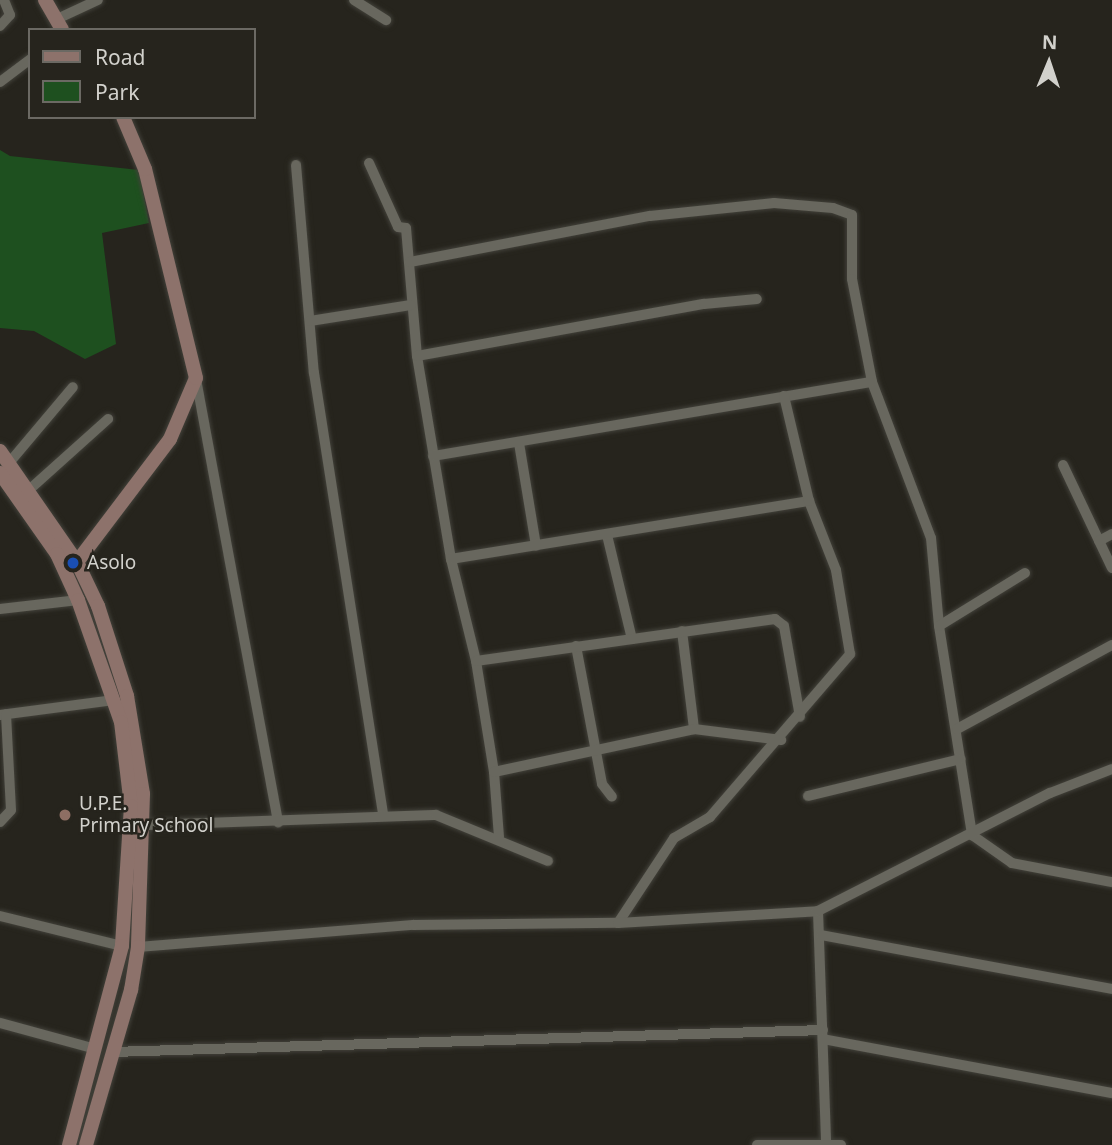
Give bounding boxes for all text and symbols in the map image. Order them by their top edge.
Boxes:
legend [28,28,256,119]
north arrow [1014,28,1084,98]
text: N [1042,29,1058,55]
text: Road [95,43,145,71]
text: Park [95,78,139,106]
place label: Asolo [87,552,136,574]
marker: Asolo [65,555,81,571]
place label: U.P.E. Primary School [79,793,213,837]
marker: U.P.E. Primary School [57,807,73,823]

